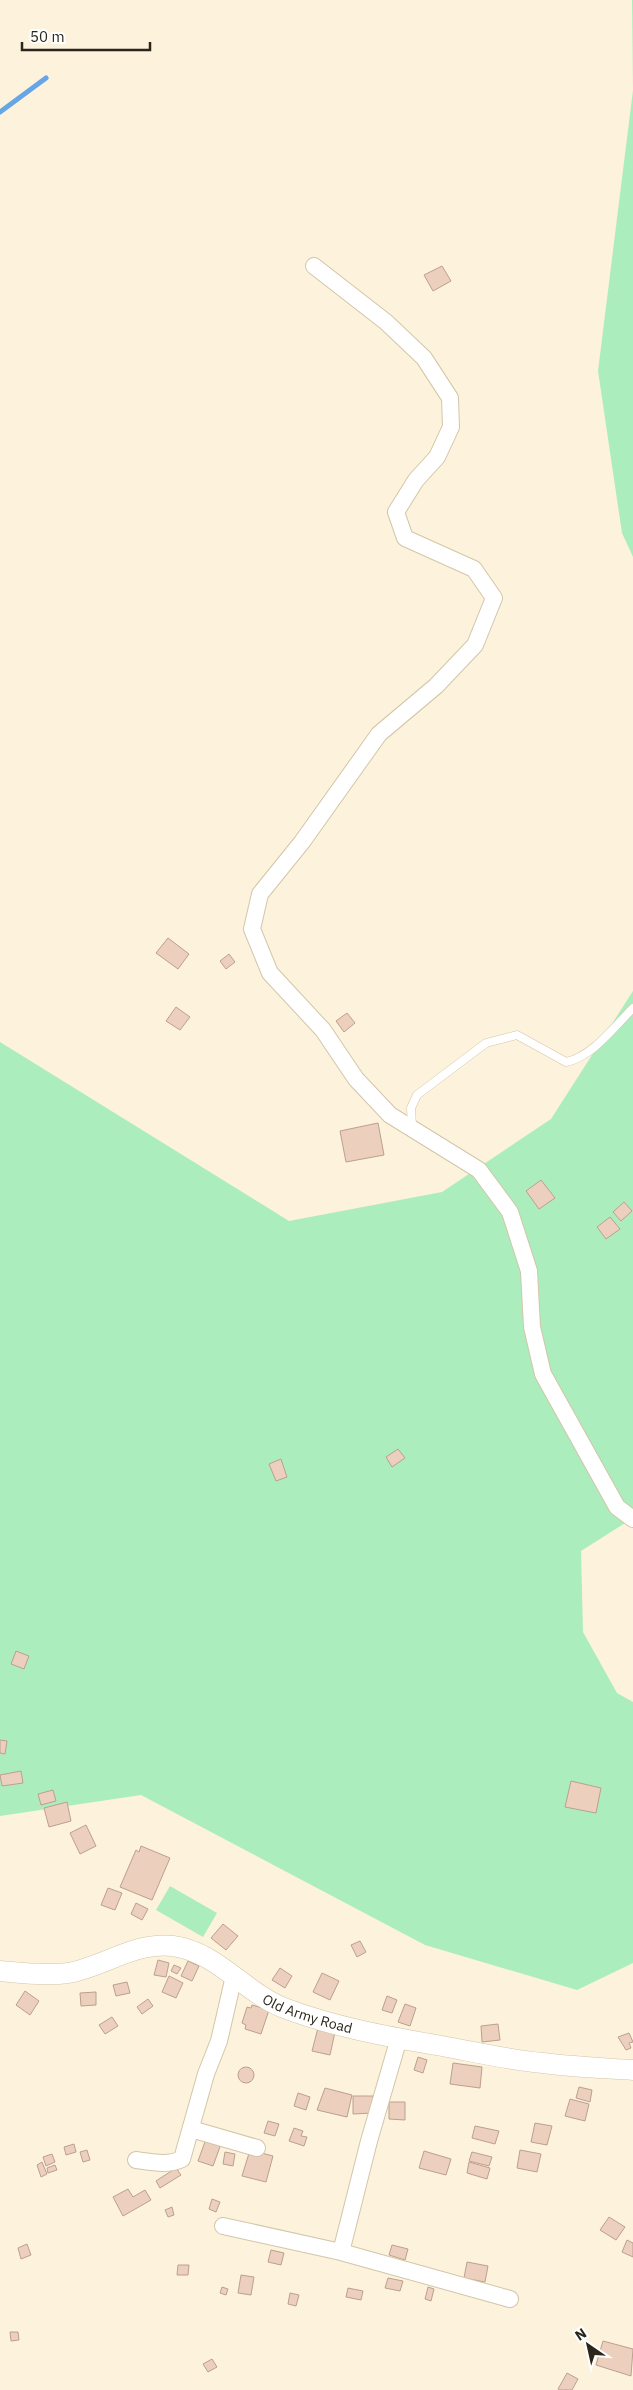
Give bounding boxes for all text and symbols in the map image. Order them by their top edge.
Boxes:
scale bar [22,20,150,52]
text: 50 m [30,27,65,46]
street label: Old Army Road [259,1990,354,2037]
north arrow [563,2320,613,2370]
text: N [571,2324,590,2345]

